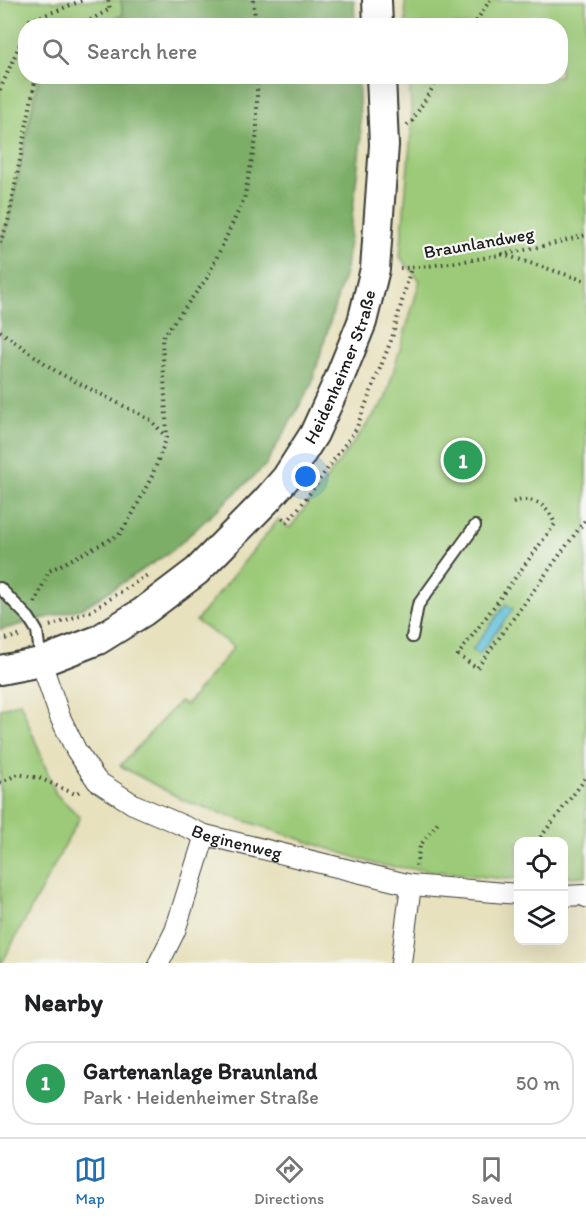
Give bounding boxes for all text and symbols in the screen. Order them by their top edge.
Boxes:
search box [18,18,568,84]
icon: search [39,35,72,68]
text: Search here [87,38,197,65]
street label: Braunlandweg [422,222,537,264]
street label: Heidenheimer Straße [299,288,380,448]
pin: 1 [444,438,482,482]
your location [291,462,320,491]
street label: Beginenweg [188,819,285,864]
map controls [514,837,568,945]
button: locate [514,837,568,891]
button: layers [514,891,568,945]
text: Nearby [24,986,103,1018]
text: Gartenanlage Braunland [83,1058,317,1085]
text: 1 [41,1071,50,1095]
text: 50 m [516,1071,560,1095]
text: Park · Heidenheimer Straße [83,1085,319,1109]
tab: Map [74,1153,107,1208]
tab: Directions [254,1153,324,1208]
tab: Saved [472,1153,512,1208]

